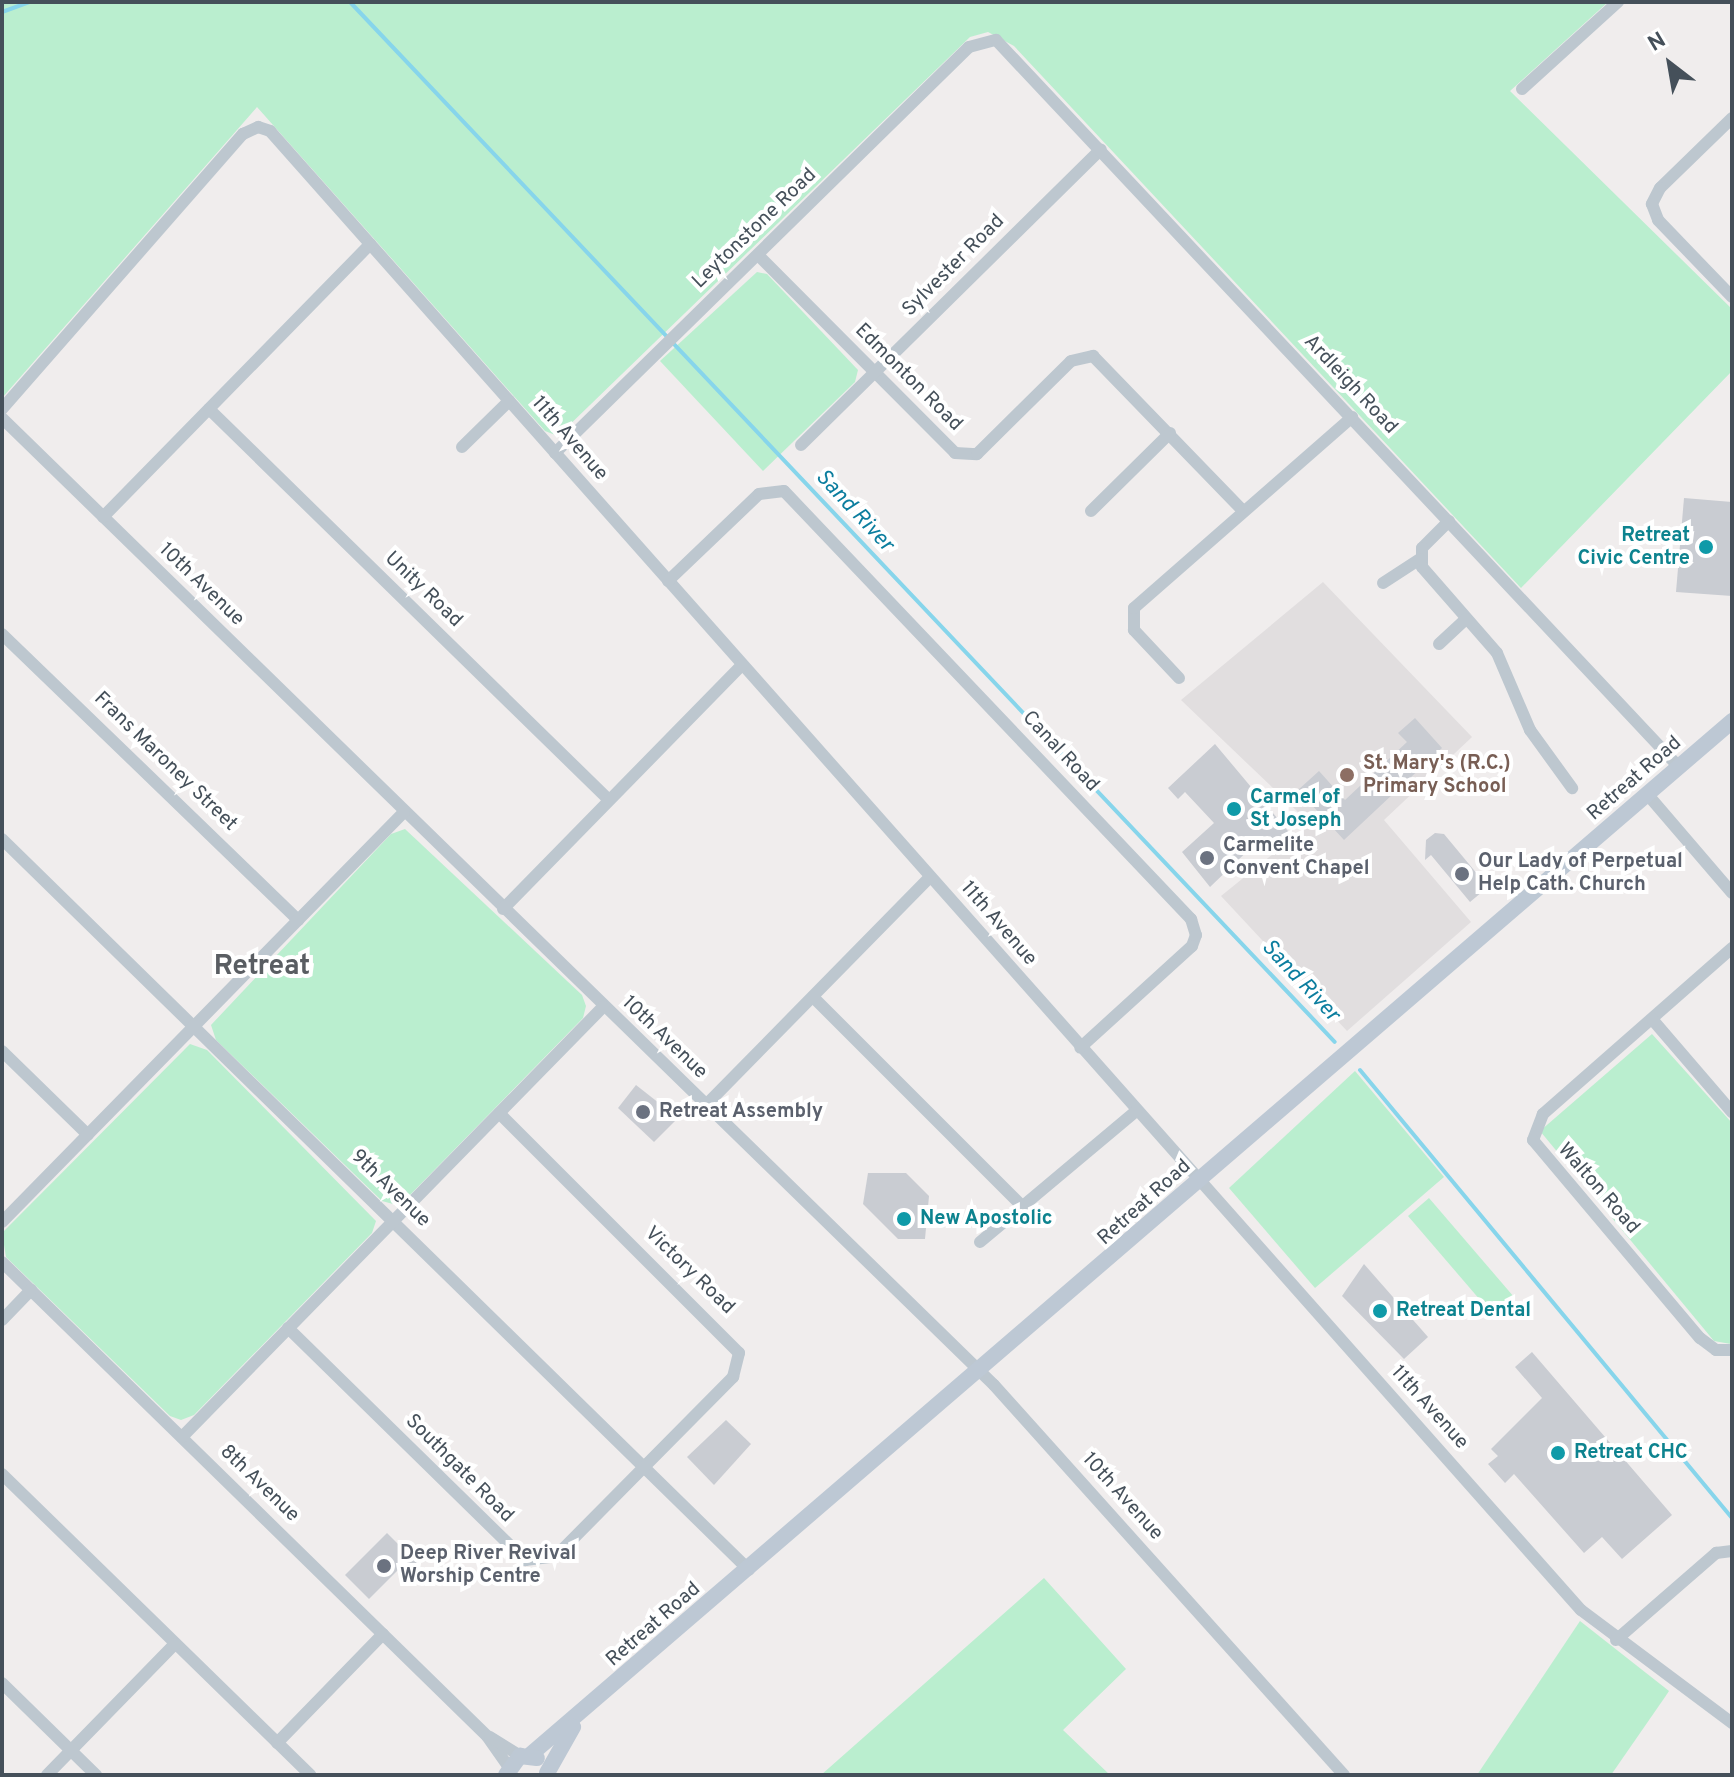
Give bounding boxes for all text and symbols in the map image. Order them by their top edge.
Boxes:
north arrow [1630,24,1710,104]
text: N [1644,27,1671,59]
street label: Leytonstone Road [688,164,822,294]
street label: Sylvester Road [898,210,1010,322]
street label: Edmonton Road [849,319,967,437]
street label: Ardleigh Road [1298,330,1402,440]
street label: 11th Avenue [526,392,612,486]
water label: Sand River [809,464,899,558]
place label: Retreat Civic Centre [1577,524,1690,571]
street label: 10th Avenue [153,538,249,632]
marker: Retreat Civic Centre [1697,538,1715,556]
street label: Unity Road [379,547,467,633]
street label: Frans Maroney Street [88,687,242,837]
street label: Canal Road [1016,707,1104,797]
street label: Retreat Road [1583,732,1687,826]
place label: St. Mary's (R.C.) Primary School [1363,752,1511,799]
marker: St. Mary's (R.C.) Primary School [1338,766,1356,784]
place label: Carmel of St Joseph [1250,786,1341,833]
marker: Carmel of St Joseph [1225,800,1243,818]
place label: Carmelite Convent Chapel [1223,834,1370,881]
marker: Carmelite Convent Chapel [1198,849,1216,867]
place label: Our Lady of Perpetual Help Cath. Church [1478,850,1683,897]
marker: Our Lady of Perpetual Help Cath. Church [1453,865,1471,883]
street label: 11th Avenue [955,877,1041,971]
water label: Sand River [1255,934,1345,1028]
district label: Retreat [214,950,310,984]
street label: 10th Avenue [616,991,712,1085]
place label: Retreat Assembly [659,1100,824,1124]
marker: Retreat Assembly [634,1103,652,1121]
street label: Walton Road [1552,1139,1644,1239]
street label: 9th Avenue [345,1145,435,1233]
street label: Retreat Road [1094,1155,1196,1251]
place label: New Apostolic [920,1207,1053,1231]
marker: New Apostolic [895,1210,913,1228]
street label: Victory Road [639,1222,739,1320]
place label: Retreat Dental [1396,1299,1531,1323]
marker: Retreat Dental [1371,1302,1389,1320]
street label: 11th Avenue [1385,1361,1473,1455]
street label: Southgate Road [400,1410,518,1528]
street label: 8th Avenue [214,1440,304,1528]
place label: Retreat CHC [1574,1441,1688,1465]
marker: Retreat CHC [1549,1444,1567,1462]
street label: 10th Avenue [1076,1448,1168,1546]
place label: Deep River Revival Worship Centre [400,1542,576,1589]
marker: Deep River Revival Worship Centre [375,1557,393,1575]
street label: Retreat Road [602,1578,706,1672]

